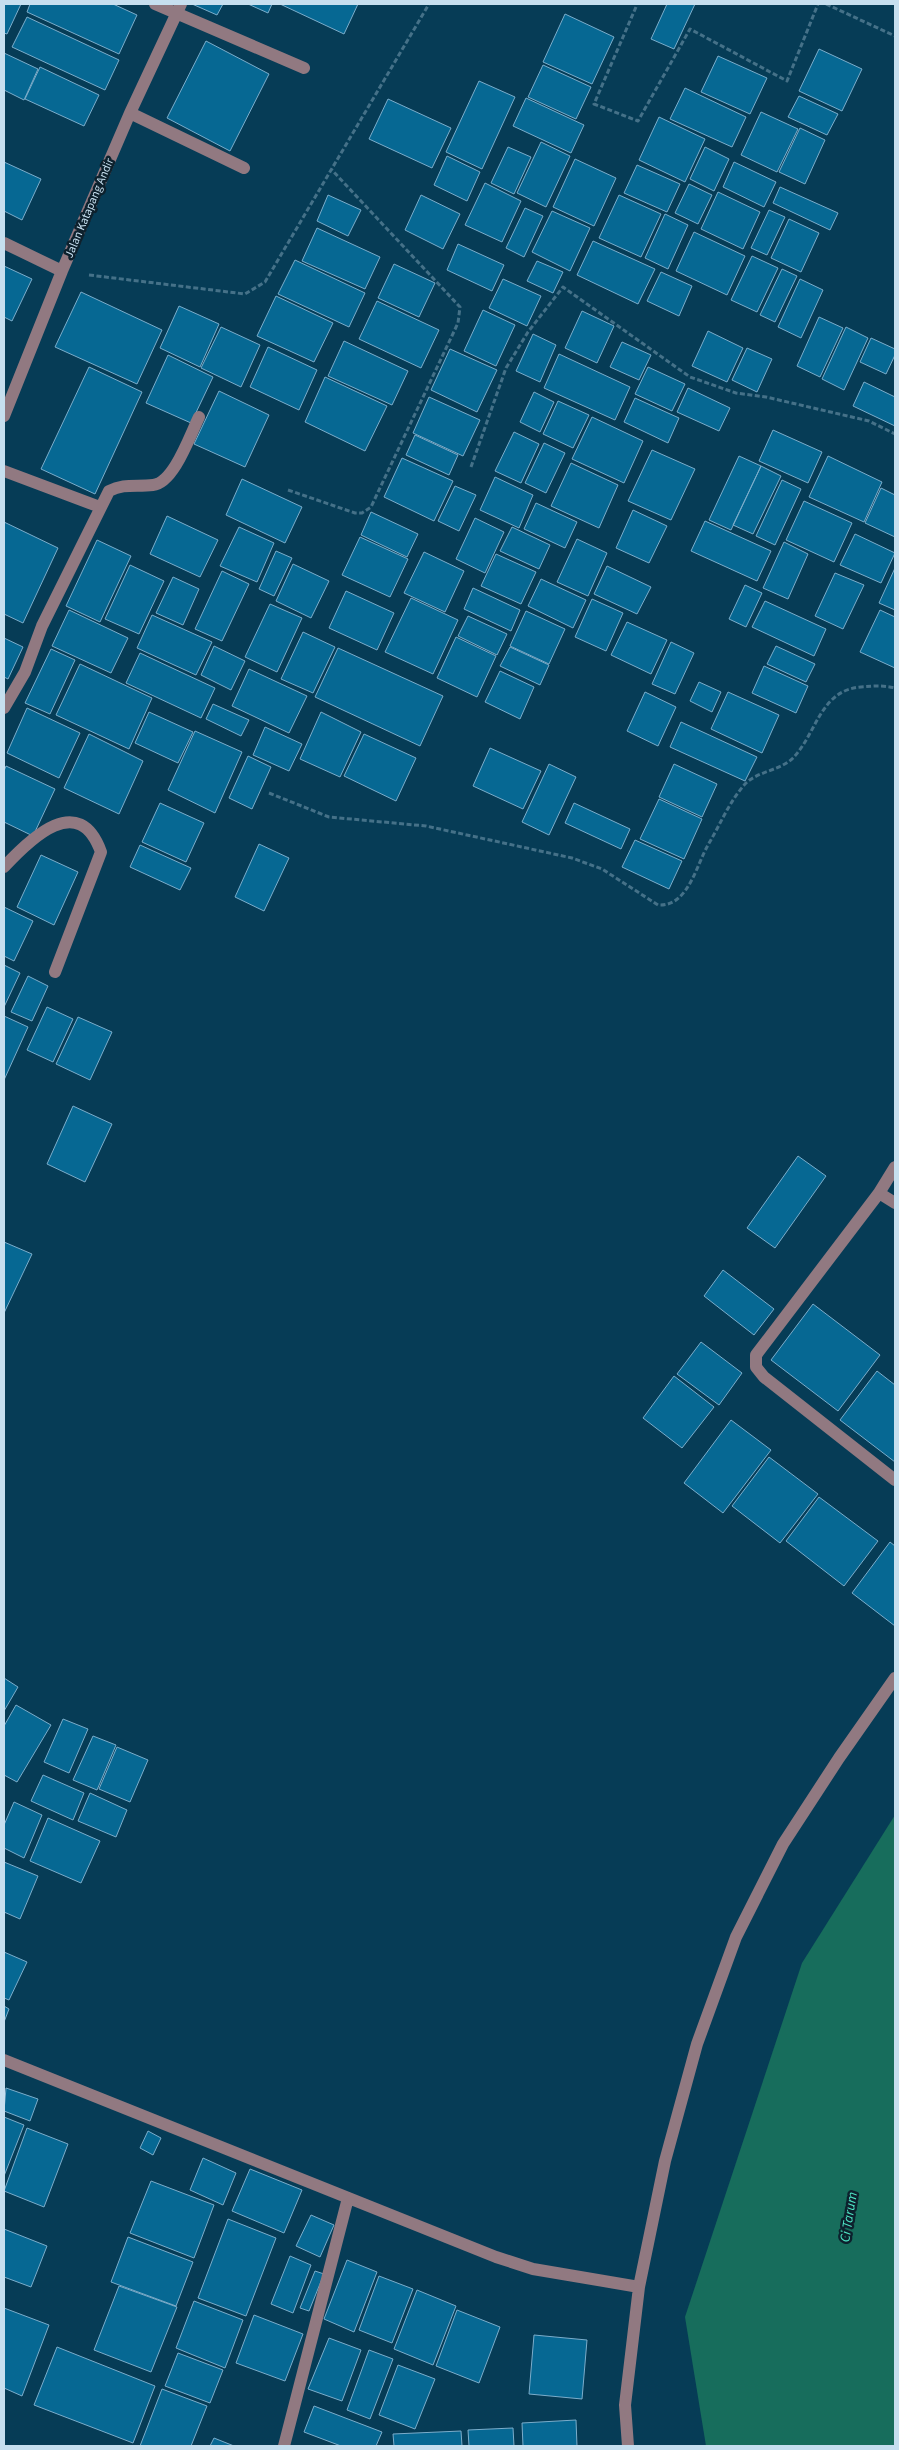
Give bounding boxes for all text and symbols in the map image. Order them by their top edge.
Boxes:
street label: Jalan Katapang Andir [61,155,119,261]
water label: Ci Tarum [835,2191,863,2244]

